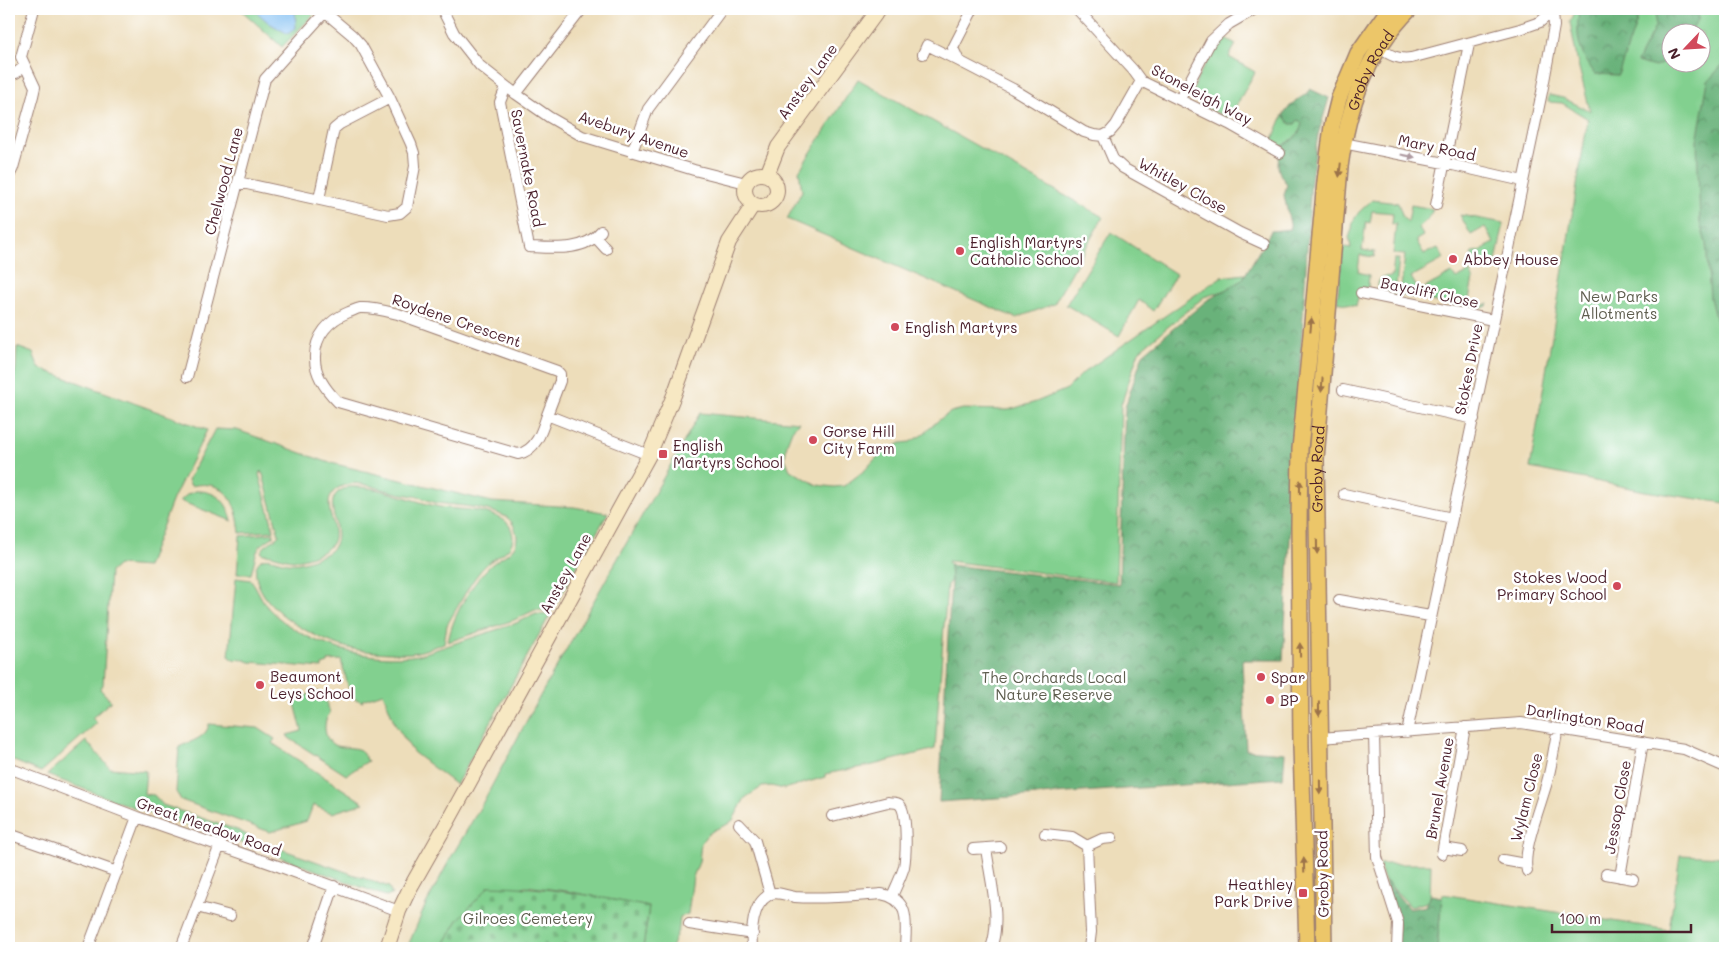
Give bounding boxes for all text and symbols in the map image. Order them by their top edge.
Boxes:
north arrow [1662,22,1712,72]
street label: Groby Road [1342,26,1398,113]
street label: Anstey Lane [773,39,841,123]
text: N [1663,45,1685,63]
street label: Stoneleigh Way [1148,59,1256,129]
street label: Avebury Avenue [576,106,692,162]
street label: Savernake Road [507,107,549,229]
street label: Chelwood Lane [199,125,247,237]
street label: Mary Road [1396,129,1478,165]
street label: Whitley Close [1135,152,1231,218]
one-way arrow [1401,152,1416,160]
one-way arrow [1336,163,1344,179]
place label: English Martyrs' Catholic School [970,232,1086,269]
marker: English Martyrs' Catholic School [954,245,966,257]
place label: Abbey House [1463,249,1559,269]
marker: Abbey House [1447,253,1459,265]
street label: Baycliff Close [1379,272,1481,312]
park label: New Parks Allotments [1580,286,1658,323]
street label: Roydene Crescent [390,289,524,351]
place label: English Martyrs [905,317,1018,337]
one-way arrow [1308,317,1316,333]
marker: English Martyrs [889,321,901,333]
street label: Stokes Drive [1449,321,1487,417]
one-way arrow [1318,377,1326,393]
place label: Gorse Hill City Farm [823,421,895,458]
street label: Groby Road [1306,425,1329,513]
marker: Gorse Hill City Farm [807,434,819,446]
place label: English Martyrs School [673,435,783,472]
marker: English Martyrs School [657,448,669,460]
one-way arrow [1296,479,1304,495]
street label: Anstey Lane [535,529,595,617]
one-way arrow [1313,539,1321,555]
place label: Stokes Wood Primary School [1497,567,1607,604]
marker: Stokes Wood Primary School [1611,580,1623,592]
one-way arrow [1296,641,1304,657]
place label: Beaumont Leys School [270,666,354,703]
park label: The Orchards Local Nature Reserve [982,667,1126,704]
place label: Spar [1271,667,1306,687]
marker: Spar [1255,671,1267,683]
marker: Beaumont Leys School [254,679,266,691]
place label: BP [1280,690,1298,710]
marker: BP [1264,694,1276,706]
street label: Darlington Road [1525,699,1645,737]
one-way arrow [1316,702,1324,718]
street label: Brunel Avenue [1420,735,1458,841]
street label: Wylam Close [1505,751,1547,843]
street label: Jessop Close [1599,758,1635,856]
one-way arrow [1317,779,1325,795]
street label: Great Meadow Road [134,792,284,860]
street label: Groby Road [1311,830,1333,918]
one-way arrow [1300,856,1308,872]
place label: Heathley Park Drive [1215,874,1293,911]
marker: Heathley Park Drive [1297,887,1309,899]
scale bar [1552,902,1690,934]
park label: Gilroes Cemetery [463,908,593,928]
text: 100 m [1559,908,1601,928]

